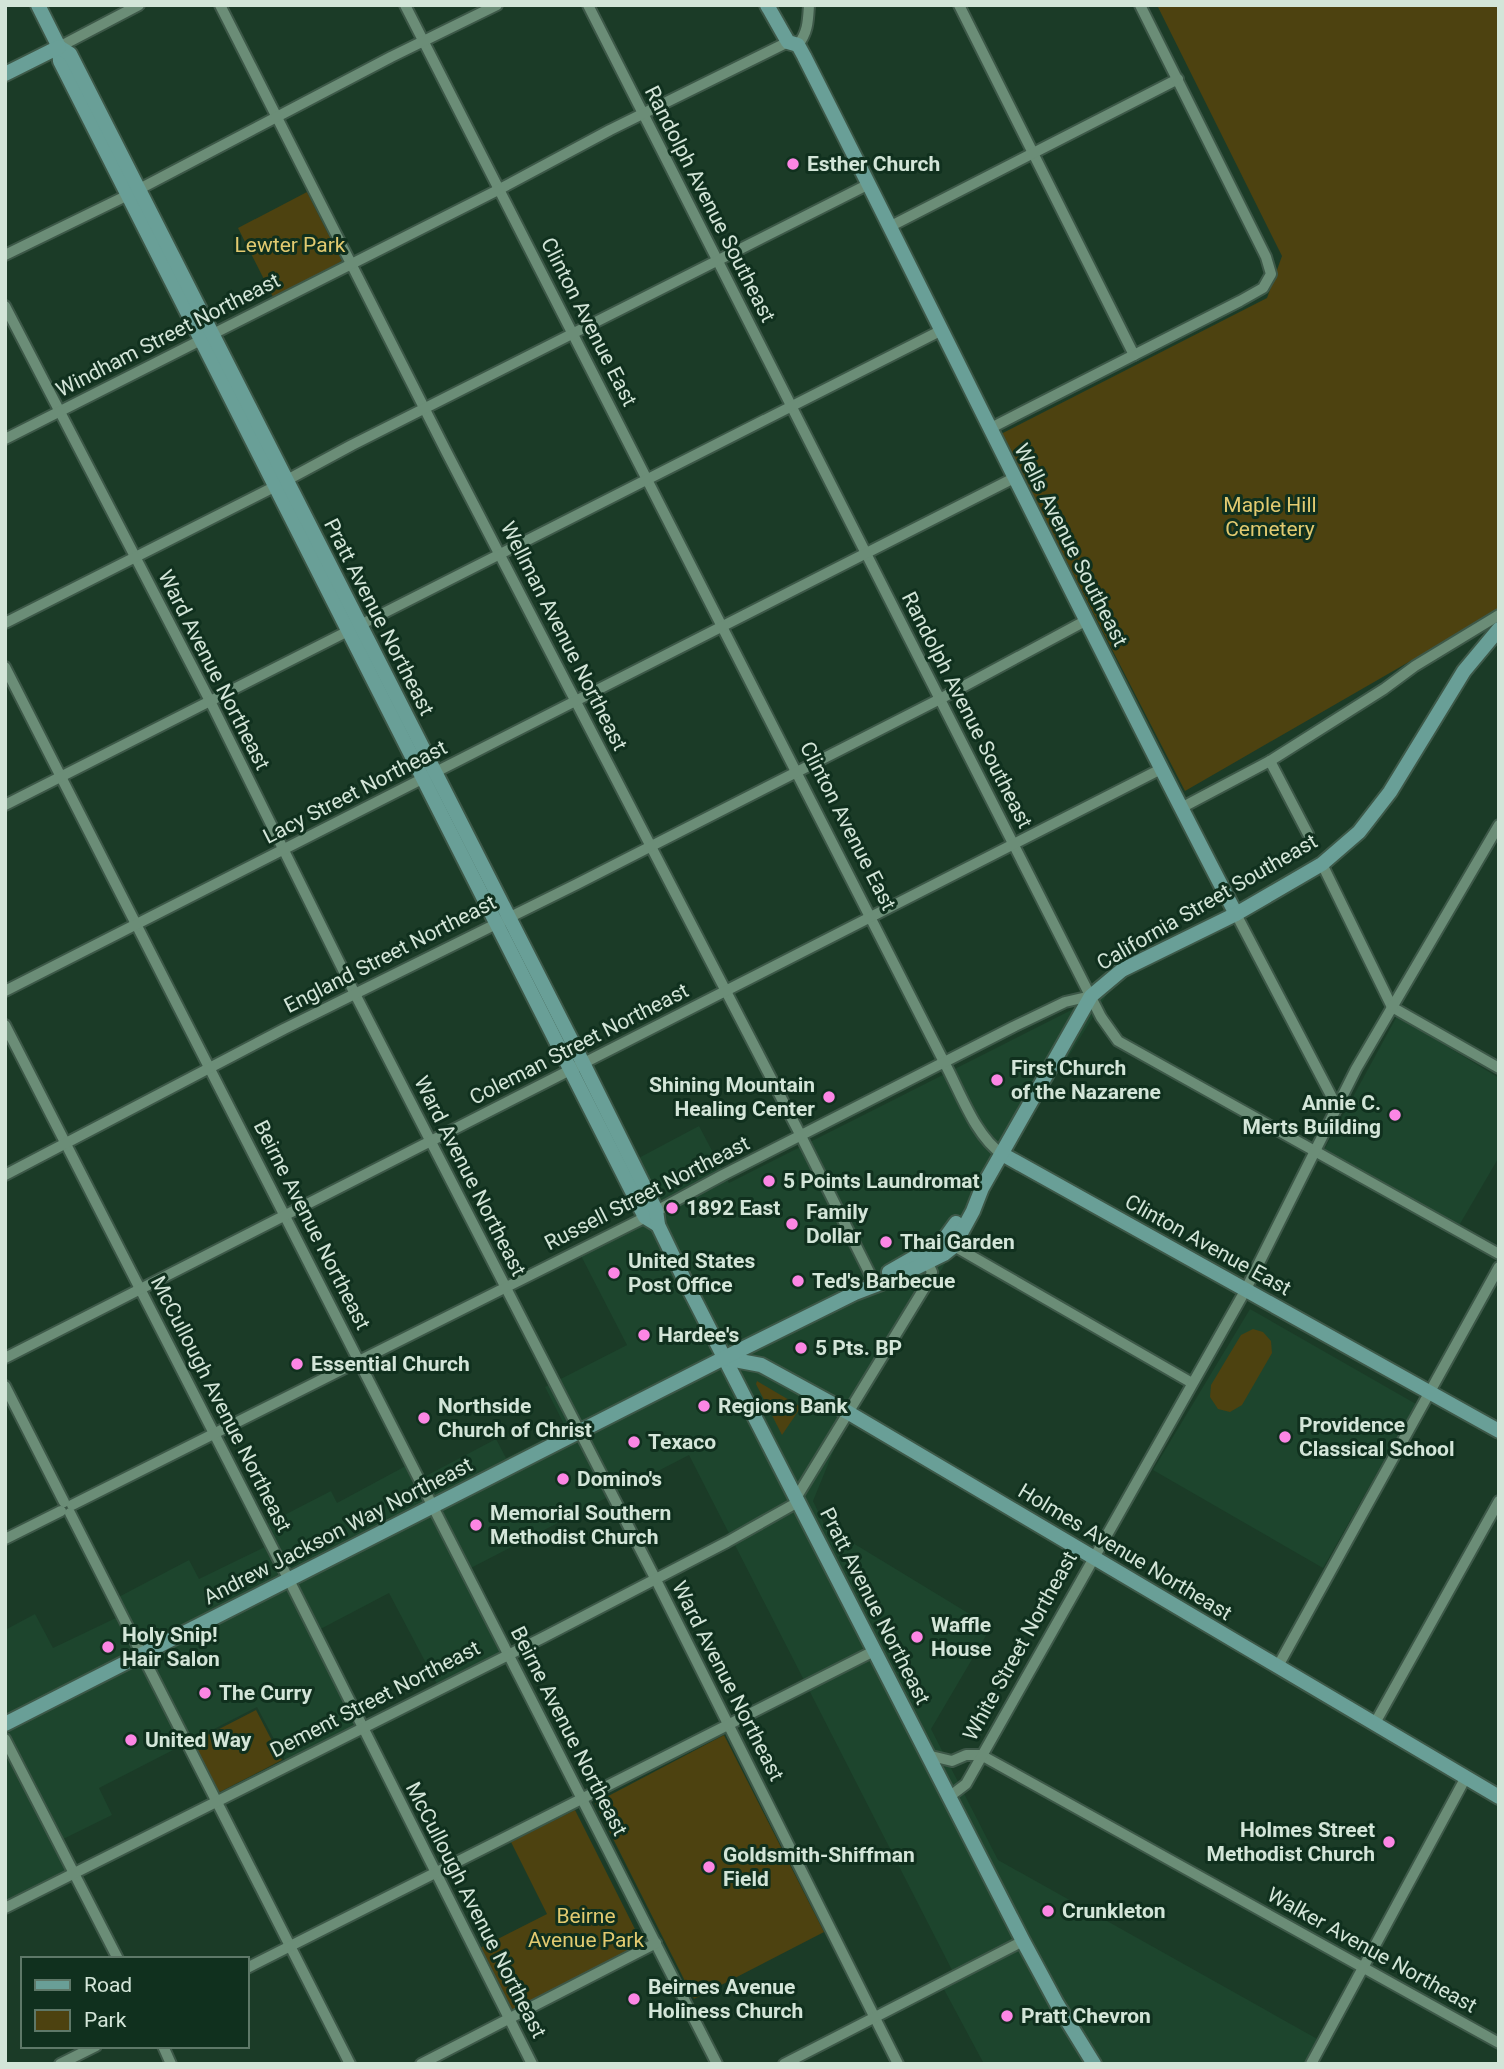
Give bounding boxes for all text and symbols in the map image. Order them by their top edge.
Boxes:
street label: Randolph Avenue Southeast [640,82,780,326]
place label: Esther Church [807,152,940,176]
marker: Esther Church [785,156,801,172]
park label: Lewter Park [235,233,346,257]
street label: Clinton Avenue East [536,234,642,410]
street label: Windham Street Northeast [52,268,284,402]
street label: Wells Avenue Southeast [1009,440,1133,650]
park label: Maple Hill Cemetery [1223,493,1317,541]
street label: Pratt Avenue Northeast [319,515,439,719]
street label: Wellman Avenue Northeast [496,518,632,754]
street label: Ward Avenue Northeast [153,566,275,774]
street label: Randolph Avenue Southeast [897,588,1037,832]
street label: Lacy Street Northeast [259,735,451,849]
street label: Clinton Avenue East [795,738,901,914]
street label: California Street Southeast [1093,829,1322,975]
street label: England Street Northeast [280,890,500,1018]
street label: Coleman Street Northeast [466,978,693,1110]
place label: First Church of the Nazarene [1011,1056,1161,1104]
street label: Ward Avenue Northeast [409,1072,531,1280]
marker: First Church of the Nazarene [989,1072,1005,1088]
place label: Shining Mountain Healing Center [649,1073,815,1121]
marker: Shining Mountain Healing Center [821,1089,837,1105]
place label: Annie C. Merts Building [1243,1091,1381,1139]
marker: Annie C. Merts Building [1387,1107,1403,1123]
street label: Beirne Avenue Northeast [249,1116,375,1334]
street label: Russell Street Northeast [541,1131,754,1255]
place label: 5 Points Laundromat [783,1169,980,1193]
marker: 5 Points Laundromat [761,1173,777,1189]
street label: Clinton Avenue East [1121,1189,1295,1301]
place label: 1892 East [686,1196,780,1220]
marker: 1892 East [664,1200,680,1216]
place label: Family Dollar [806,1200,869,1248]
marker: Family Dollar [784,1216,800,1232]
place label: Thai Garden [900,1230,1015,1254]
marker: Thai Garden [878,1234,894,1250]
place label: United States Post Office [628,1249,755,1297]
marker: United States Post Office [606,1265,622,1281]
place label: Ted's Barbecue [812,1269,955,1293]
street label: McCullough Avenue Northeast [146,1272,296,1536]
marker: Ted's Barbecue [790,1273,806,1289]
place label: Hardee's [658,1323,739,1347]
marker: Hardee's [636,1327,652,1343]
place label: 5 Pts. BP [815,1336,902,1360]
marker: 5 Pts. BP [793,1340,809,1356]
place label: Essential Church [311,1352,470,1376]
marker: Essential Church [289,1356,305,1372]
place label: Northside Church of Christ [438,1394,592,1442]
place label: Regions Bank [718,1394,848,1418]
marker: Regions Bank [696,1398,712,1414]
marker: Northside Church of Christ [416,1410,432,1426]
place label: Providence Classical School [1299,1413,1455,1461]
marker: Providence Classical School [1277,1429,1293,1445]
place label: Texaco [648,1430,716,1454]
marker: Texaco [626,1434,642,1450]
street label: Andrew Jackson Way Northeast [200,1453,477,1609]
place label: Domino's [577,1467,662,1491]
marker: Domino's [555,1471,571,1487]
street label: Holmes Avenue Northeast [1014,1479,1236,1625]
place label: Memorial Southern Methodist Church [490,1501,671,1549]
street label: Pratt Avenue Northeast [815,1504,935,1708]
marker: Memorial Southern Methodist Church [468,1517,484,1533]
street label: White Street Northeast [958,1547,1082,1745]
street label: Ward Avenue Northeast [667,1577,789,1785]
place label: Waffle House [931,1613,992,1661]
street label: Beirne Avenue Northeast [506,1622,632,1840]
place label: Holy Snip! Hair Salon [122,1623,220,1671]
marker: Waffle House [909,1629,925,1645]
street label: Dement Street Northeast [266,1636,484,1762]
marker: Holy Snip! Hair Salon [100,1639,116,1655]
place label: The Curry [219,1681,312,1705]
marker: The Curry [197,1685,213,1701]
place label: United Way [145,1728,252,1752]
marker: United Way [123,1732,139,1748]
street label: McCullough Avenue Northeast [401,1778,551,2042]
place label: Holmes Street Methodist Church [1207,1818,1375,1866]
marker: Holmes Street Methodist Church [1381,1834,1397,1850]
place label: Goldsmith-Shiffman Field [723,1843,915,1891]
marker: Goldsmith-Shiffman Field [701,1859,717,1875]
street label: Walker Avenue Northeast [1263,1882,1481,2018]
place label: Crunkleton [1062,1899,1166,1923]
marker: Crunkleton [1040,1903,1056,1919]
park label: Beirne Avenue Park [528,1904,644,1952]
legend [21,1957,248,2048]
text: Road [84,1973,132,1997]
place label: Beirnes Avenue Holiness Church [648,1975,803,2023]
marker: Beirnes Avenue Holiness Church [626,1991,642,2007]
place label: Pratt Chevron [1021,2004,1151,2028]
text: Park [84,2008,127,2032]
marker: Pratt Chevron [999,2008,1015,2024]

